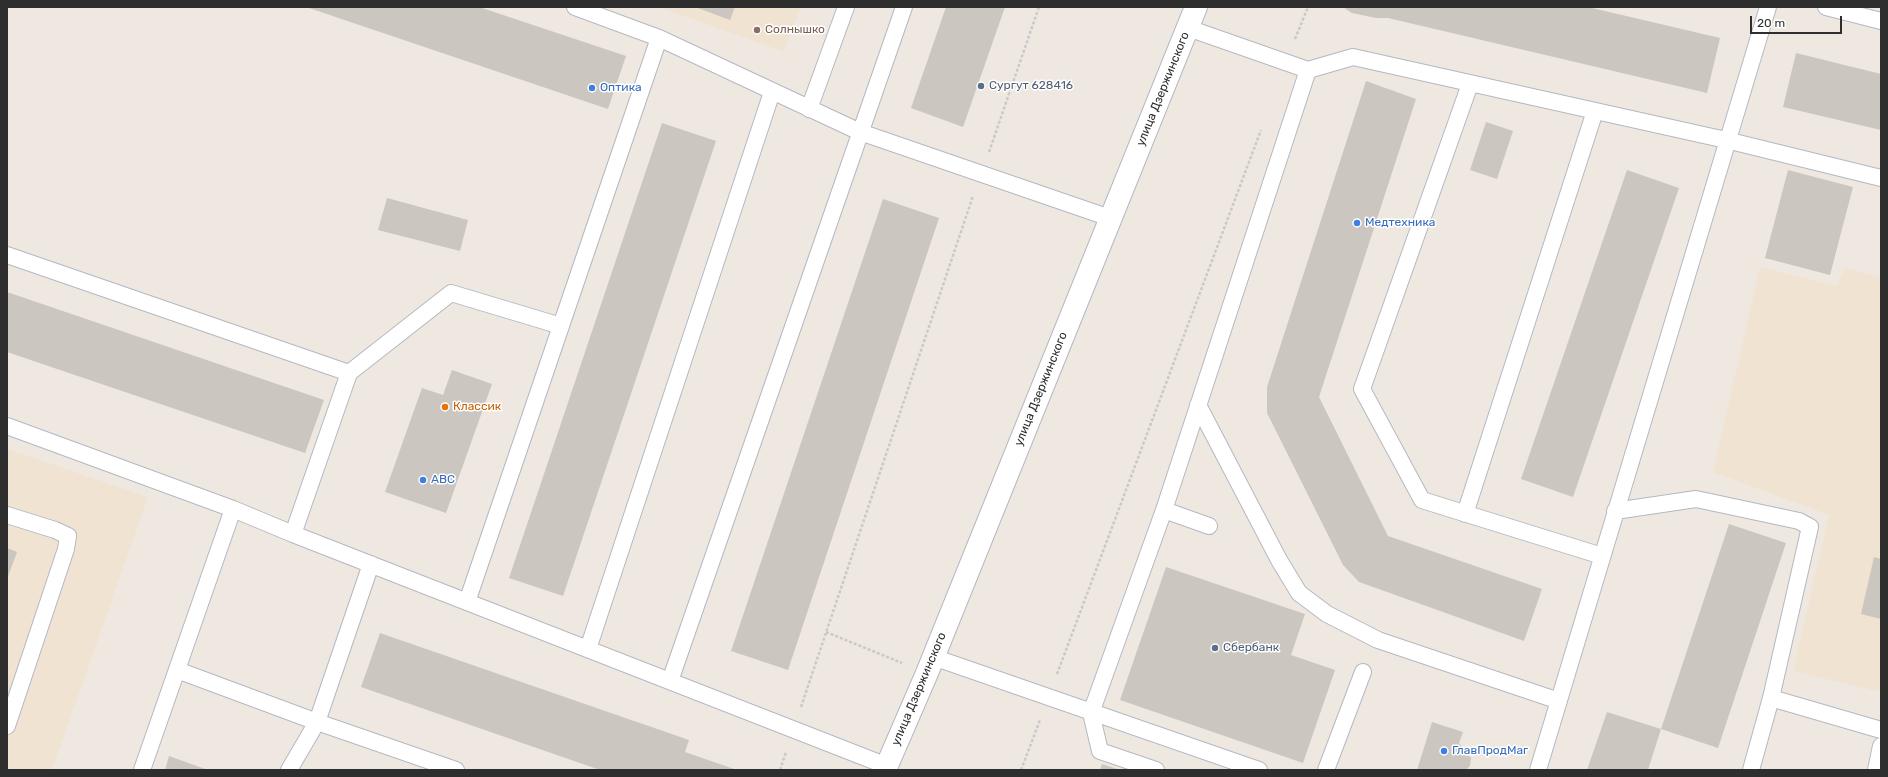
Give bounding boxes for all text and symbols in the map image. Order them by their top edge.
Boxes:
scale bar [1752,8,1844,34]
text: 20 m [1757,16,1785,30]
place label: Солнышко [765,23,825,37]
marker: Солнышко [752,25,762,35]
street label: улица Дзержинского [1134,30,1192,148]
place label: Сургут 628416 [989,79,1073,93]
place label: Оптика [600,81,642,95]
marker: Сургут 628416 [976,81,986,91]
marker: Оптика [587,83,597,93]
place label: Медтехника [1365,216,1435,230]
marker: Медтехника [1352,218,1362,228]
street label: улица Дзержинского [1012,330,1070,448]
place label: Классик [453,400,501,414]
marker: Классик [440,402,450,412]
place label: ABC [431,473,455,487]
marker: ABC [418,475,428,485]
street label: улица Дзержинского [889,630,949,748]
place label: Сбербанк [1223,641,1279,655]
marker: Сбербанк [1210,643,1220,653]
place label: ГлавПродМаг [1452,744,1528,758]
marker: ГлавПродМаг [1439,746,1449,756]

